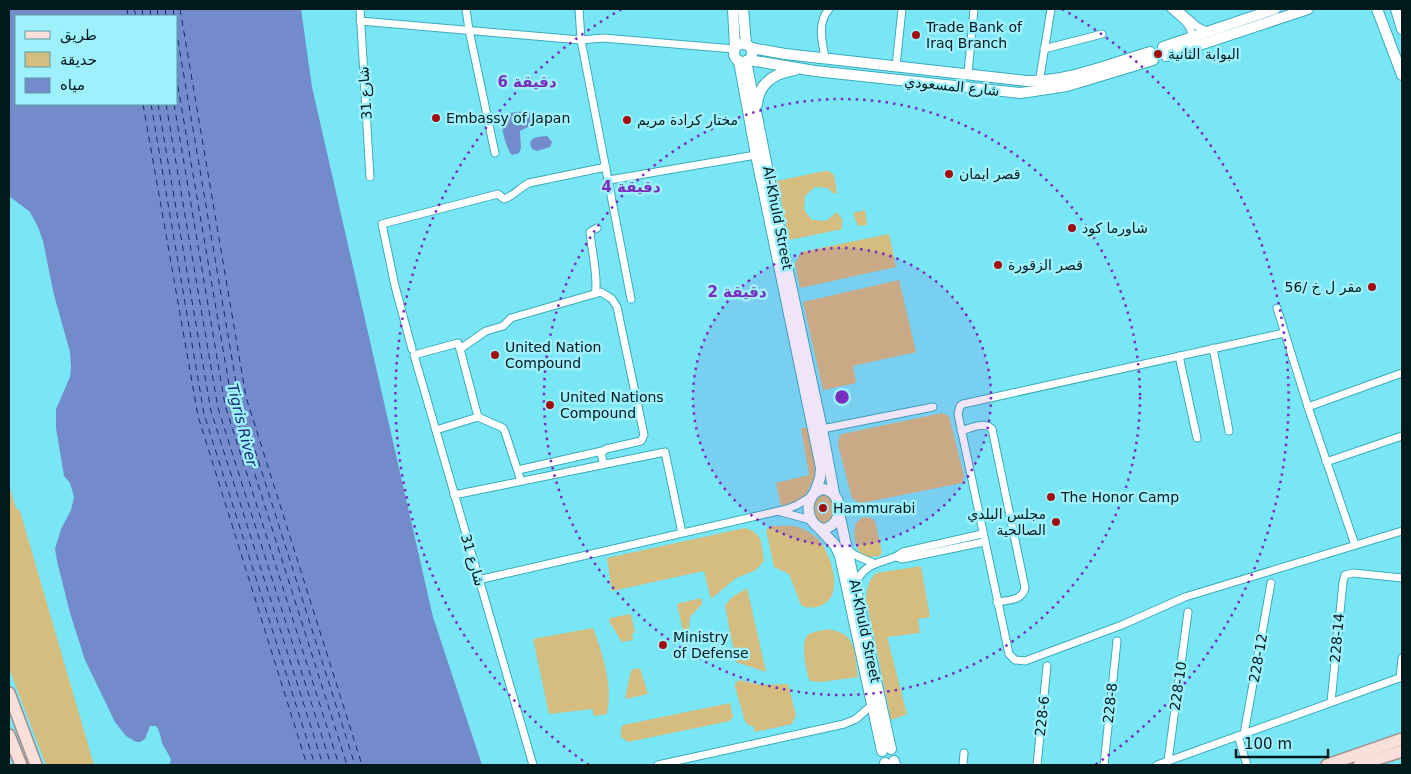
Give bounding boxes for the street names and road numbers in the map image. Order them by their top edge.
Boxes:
street label: شارع 31 [355,66,376,120]
street label: شارع المسعودي [904,73,1000,100]
street label: Al-Khuld Street [760,165,796,272]
street label: شارع 31 [457,532,488,588]
street label: Al-Khuld Street [846,578,884,685]
street label: 228-14 [1327,613,1347,663]
street label: 228-12 [1246,632,1270,684]
street label: 228-10 [1167,660,1189,712]
street label: 228-8 [1100,682,1120,724]
street label: 228-6 [1032,695,1052,737]

